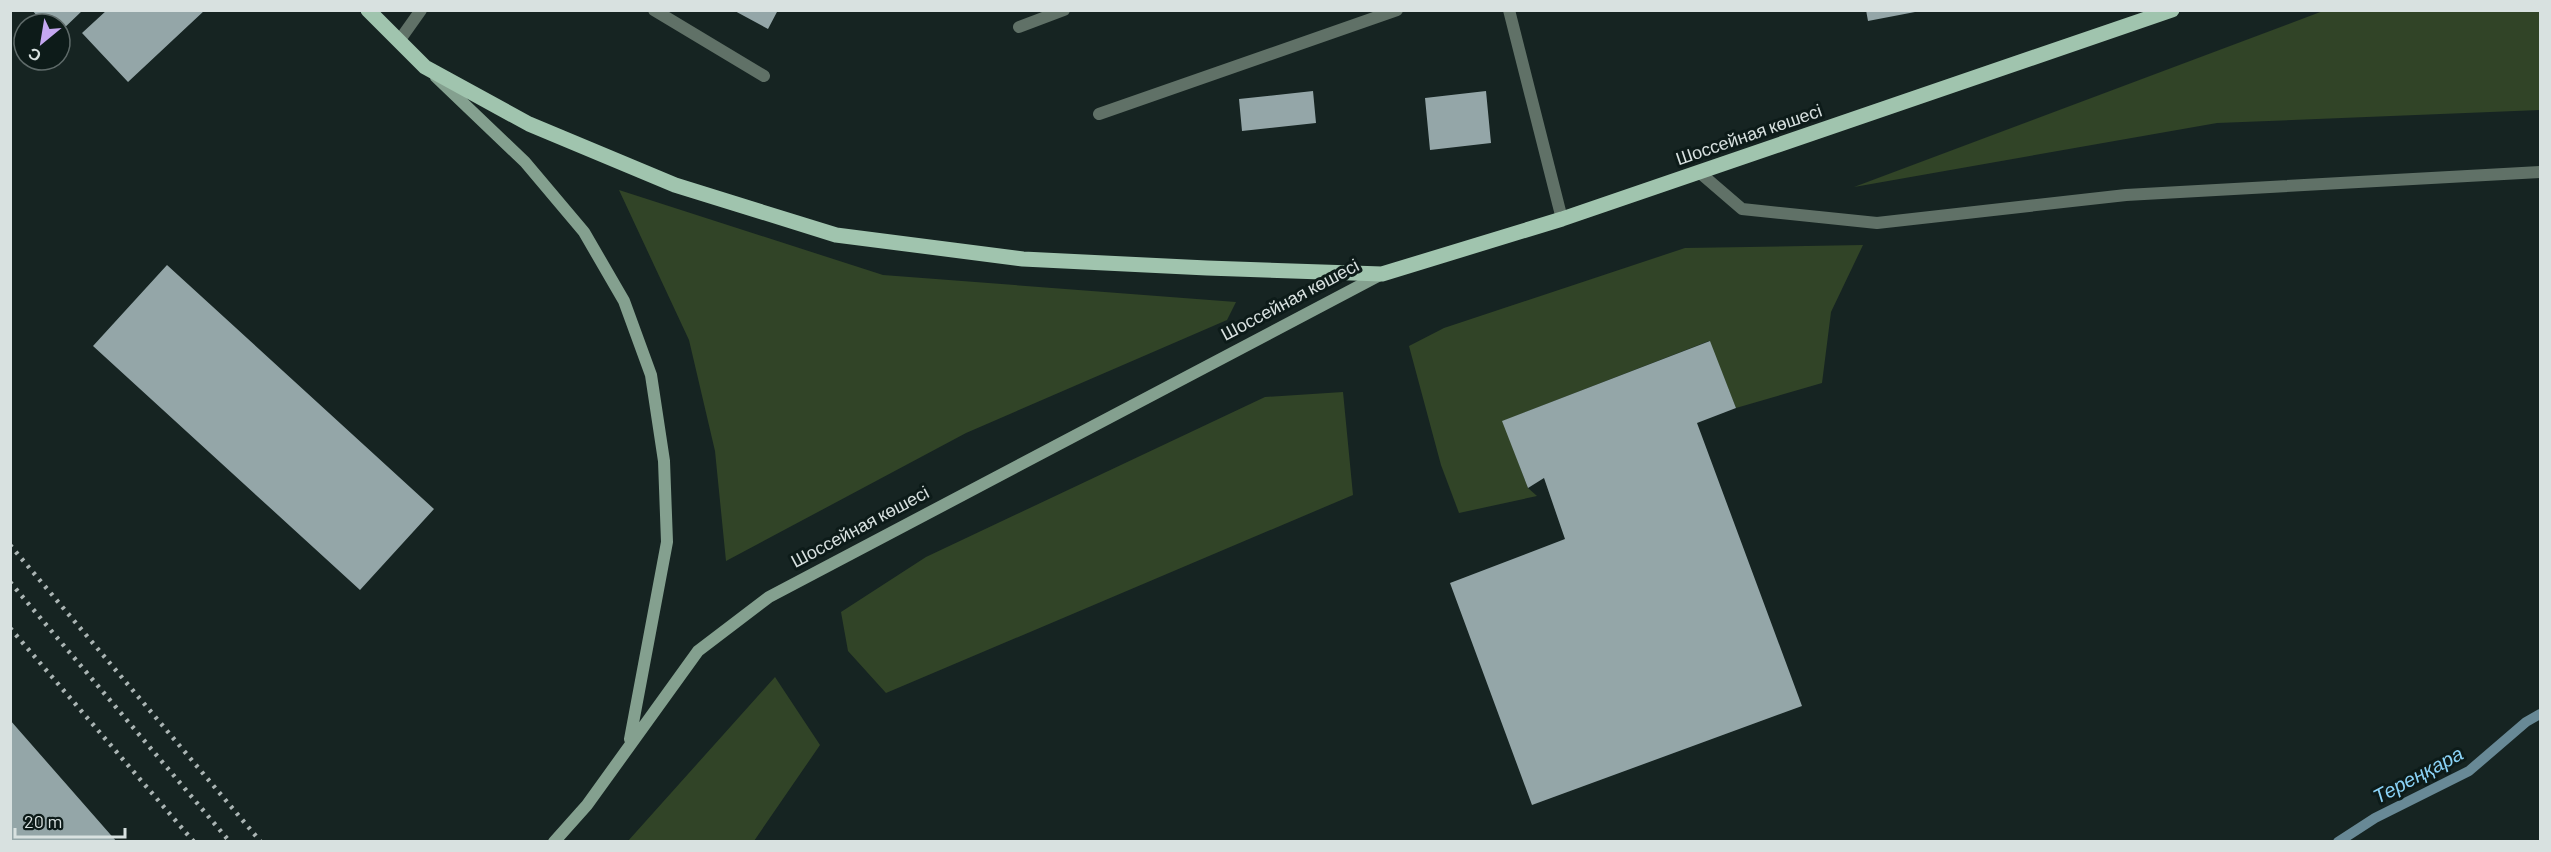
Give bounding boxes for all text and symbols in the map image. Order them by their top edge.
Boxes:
north arrow [12,12,72,72]
text: С [24,44,44,67]
street label: Шоссейная көшесі [1673,99,1825,169]
street label: Шоссейная көшесі [1217,253,1362,345]
street label: Шоссейная көшесі [787,480,932,572]
water label: Тереңқара [2368,740,2467,808]
scale bar [15,801,124,839]
text: 20 m [24,810,62,832]

